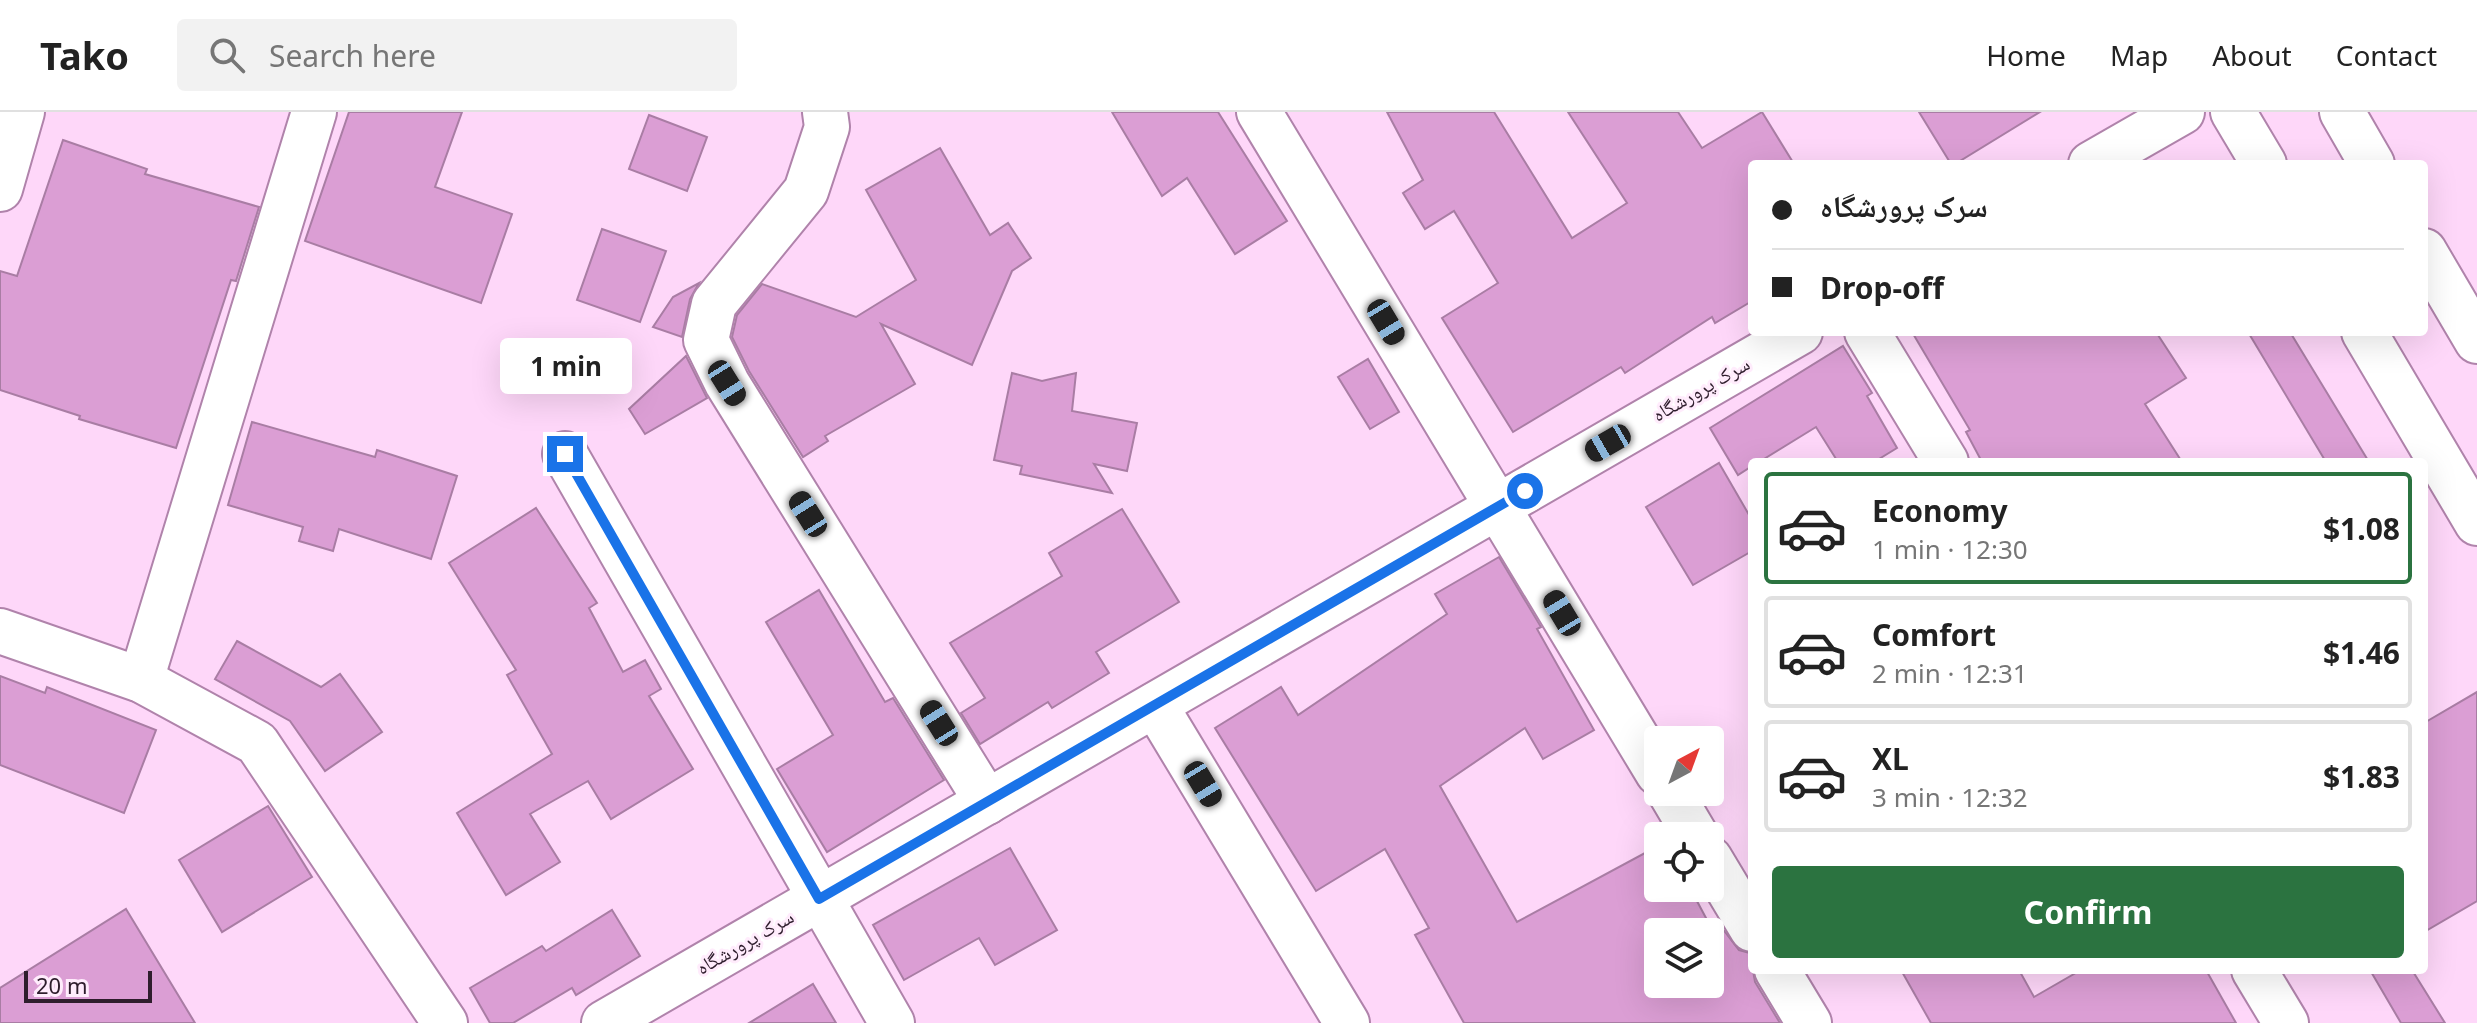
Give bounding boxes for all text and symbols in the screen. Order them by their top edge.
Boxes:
search box [177,19,737,91]
text: Tako [40,29,129,81]
icon: search [205,33,249,77]
text: Search here [269,35,436,76]
text: Home [1986,36,2066,74]
text: Map [2110,36,2168,74]
text: About [2212,36,2292,74]
text: Contact [2336,36,2437,74]
text: سرک پرورشگاه [1820,185,1988,226]
text: Drop-off [1820,267,1944,308]
car [1363,295,1409,349]
callout: 1 min [499,338,631,394]
text: 1 min [530,348,602,384]
street label: سرک پرورشگاه [1647,350,1754,427]
car [704,356,750,410]
car [1581,421,1635,465]
route end [547,436,583,472]
route start [1507,473,1543,509]
car [785,487,831,541]
text: Economy [1872,490,2008,531]
icon: car [1776,492,1848,564]
text: $1.08 [2323,508,2400,549]
text: 1 min · 12:30 [1872,531,2028,567]
car [1539,586,1585,640]
text: Comfort [1872,614,1996,655]
icon: car [1776,616,1848,688]
text: $1.46 [2323,632,2400,673]
text: 2 min · 12:31 [1872,655,2028,691]
car [916,696,962,750]
north arrow [1644,726,1724,806]
map controls [1644,726,1724,998]
text: XL [1872,738,1909,779]
icon: car [1776,740,1848,812]
text: $1.83 [2323,756,2400,797]
car [1180,757,1226,811]
text: 3 min · 12:32 [1872,779,2028,815]
button: locate [1644,822,1724,902]
button: Confirm [1772,866,2404,958]
street label: سرک پرورشگاه [691,903,798,980]
button: layers [1644,918,1724,998]
scale bar [24,967,152,1003]
text: 20 m [36,970,87,1000]

